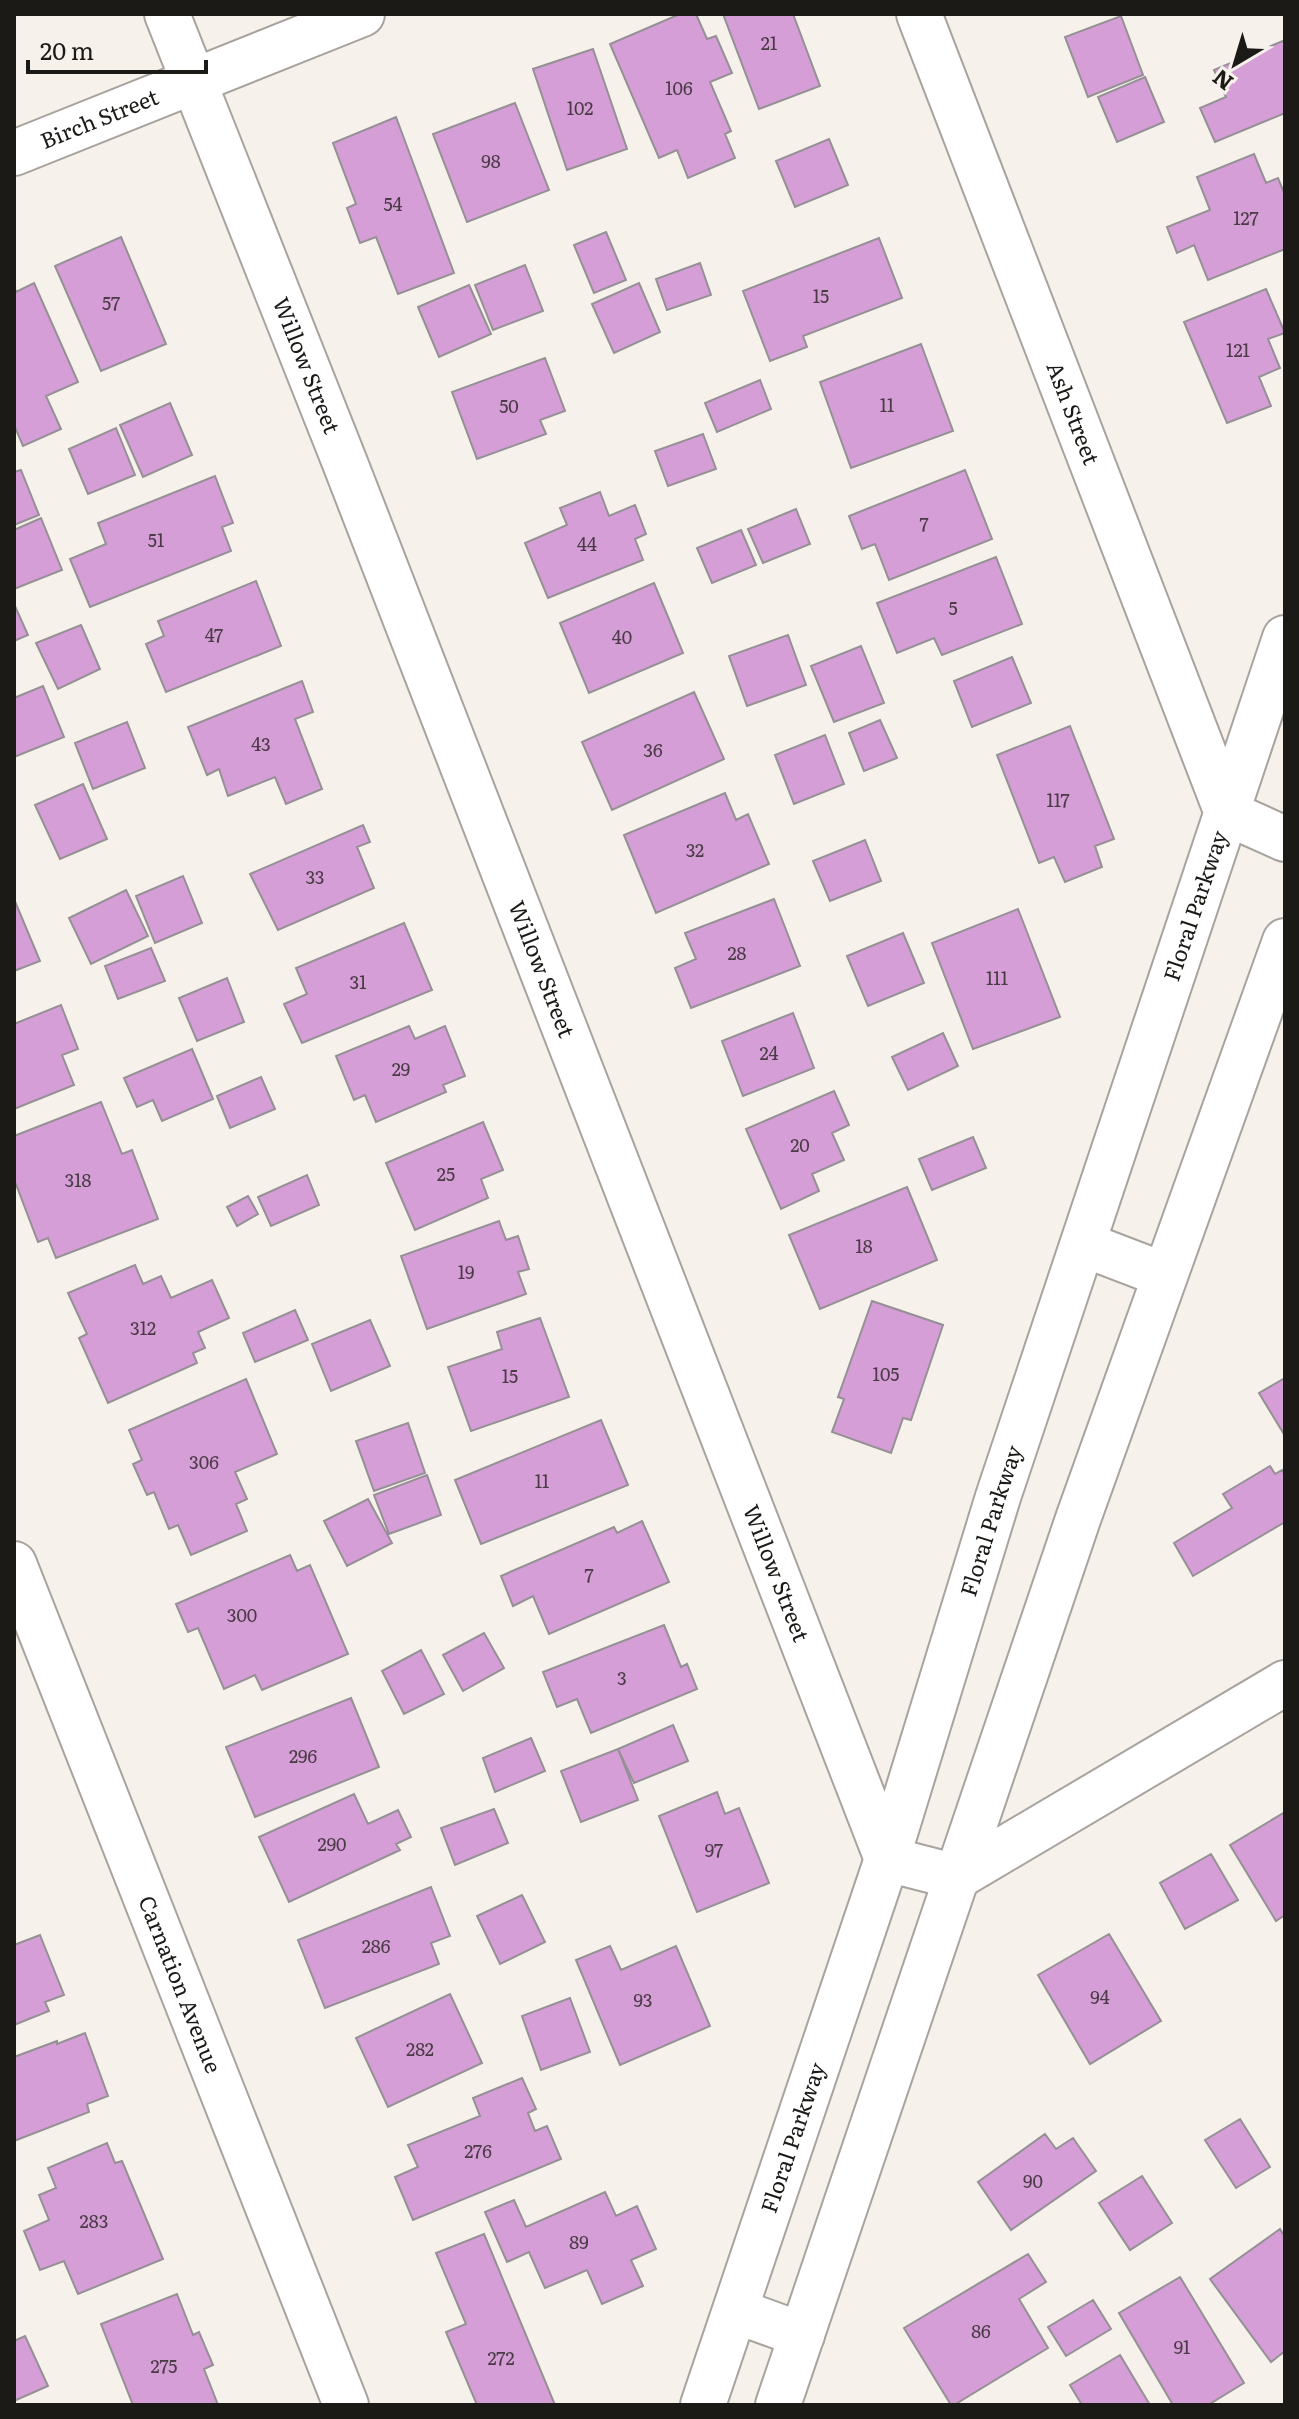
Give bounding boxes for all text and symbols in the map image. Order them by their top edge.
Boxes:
scale bar [28,24,206,74]
north arrow [1195,24,1275,104]
house number: 21 [761,29,777,56]
text: 20 m [40,32,94,67]
text: N [1204,62,1239,100]
house number: 106 [665,74,693,101]
street label: Birch Street [35,79,163,156]
house number: 102 [567,94,593,121]
house number: 98 [481,147,501,174]
house number: 54 [383,190,403,217]
house number: 127 [1233,204,1259,231]
house number: 15 [813,282,829,309]
house number: 57 [102,289,120,316]
street label: Willow Street [266,292,350,438]
house number: 121 [1226,336,1250,363]
street label: Ash Street [1040,356,1109,469]
house number: 11 [880,391,894,418]
house number: 50 [499,392,519,419]
house number: 7 [919,510,929,537]
house number: 51 [148,526,164,553]
house number: 44 [577,530,597,557]
house number: 5 [948,594,958,621]
house number: 47 [205,621,223,648]
house number: 40 [612,623,632,650]
house number: 43 [251,730,271,757]
house number: 36 [643,736,663,763]
house number: 117 [1046,786,1070,813]
street label: Floral Parkway [1154,825,1235,985]
house number: 32 [686,836,704,863]
house number: 33 [306,863,324,890]
street label: Willow Street [501,895,584,1042]
house number: 28 [727,939,747,966]
house number: 111 [986,964,1008,991]
house number: 31 [349,968,367,995]
house number: 24 [759,1039,779,1066]
house number: 29 [392,1055,410,1082]
house number: 20 [790,1131,810,1158]
house number: 25 [437,1160,455,1187]
house number: 318 [65,1166,92,1193]
house number: 18 [855,1232,873,1259]
house number: 19 [458,1258,474,1285]
house number: 312 [130,1314,156,1341]
house number: 105 [873,1360,899,1387]
house number: 15 [502,1362,518,1389]
street label: Floral Parkway [951,1440,1029,1600]
house number: 306 [189,1448,219,1475]
house number: 11 [535,1467,549,1494]
street label: Willow Street [736,1499,819,1646]
house number: 7 [584,1561,594,1588]
house number: 300 [227,1601,257,1628]
house number: 3 [617,1664,627,1691]
house number: 296 [289,1742,317,1769]
house number: 290 [318,1830,346,1857]
house number: 97 [705,1836,723,1863]
street label: Carnation Avenue [131,1890,231,2077]
house number: 286 [362,1932,391,1959]
house number: 94 [1090,1983,1110,2010]
house number: 93 [633,1986,653,2013]
house number: 282 [406,2035,434,2062]
street label: Floral Parkway [751,2057,832,2217]
house number: 276 [464,2137,492,2164]
house number: 90 [1023,2167,1043,2194]
house number: 283 [80,2207,108,2234]
house number: 89 [569,2228,589,2255]
house number: 86 [971,2317,991,2344]
house number: 91 [1174,2333,1190,2360]
house number: 272 [487,2344,515,2371]
house number: 275 [151,2352,177,2379]

